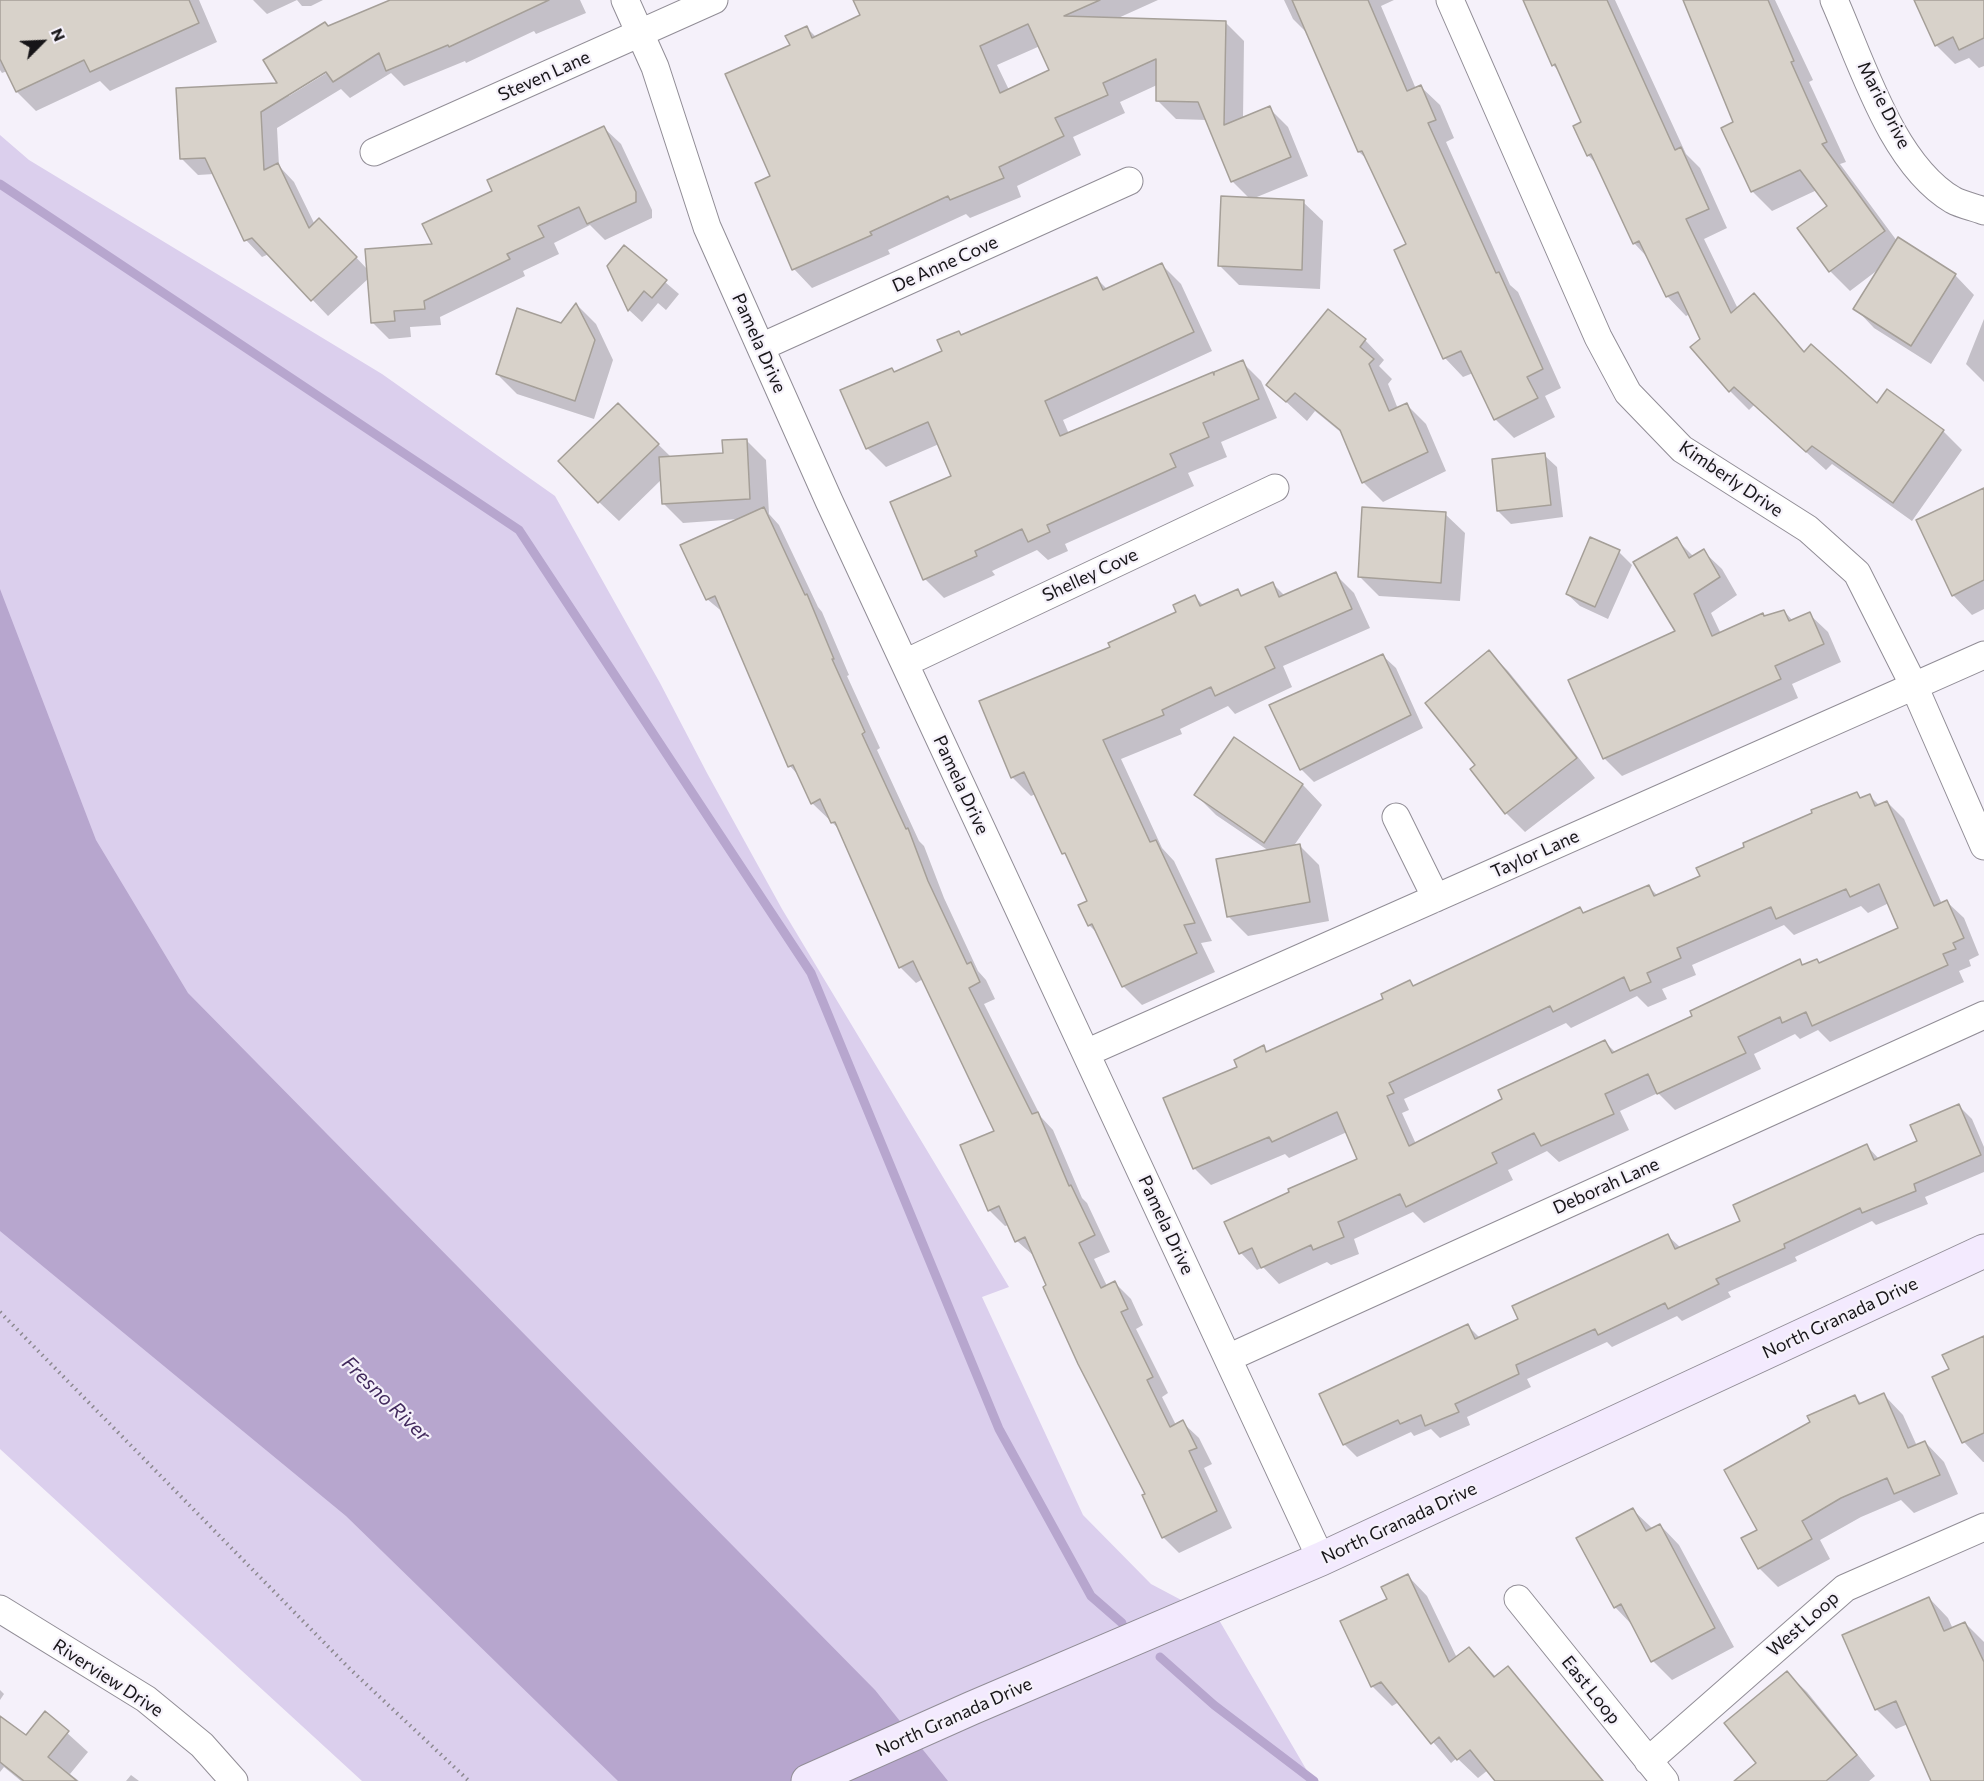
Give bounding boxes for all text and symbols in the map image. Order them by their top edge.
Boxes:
north arrow [12,12,72,72]
text: N [48,25,70,44]
street label: Steven Lane [495,46,593,106]
street label: Marie Drive [1853,58,1915,152]
street label: De Anne Cove [889,231,1001,297]
street label: Pamela Drive [727,290,791,396]
street label: Kimberly Drive [1675,436,1787,522]
street label: Shelley Cove [1039,544,1141,606]
street label: Pamela Drive [929,732,993,838]
street label: Taylor Lane [1488,825,1582,883]
street label: Deborah Lane [1550,1153,1662,1219]
street label: Pamela Drive [1134,1172,1198,1278]
street label: North Granada Drive [1759,1273,1921,1363]
water label: Fresno River [337,1351,435,1447]
street label: North Granada Drive [1318,1478,1480,1568]
street label: West Loop [1763,1587,1843,1661]
street label: Riverview Drive [49,1634,167,1722]
street label: East Loop [1557,1652,1625,1728]
street label: North Granada Drive [873,1673,1035,1761]

